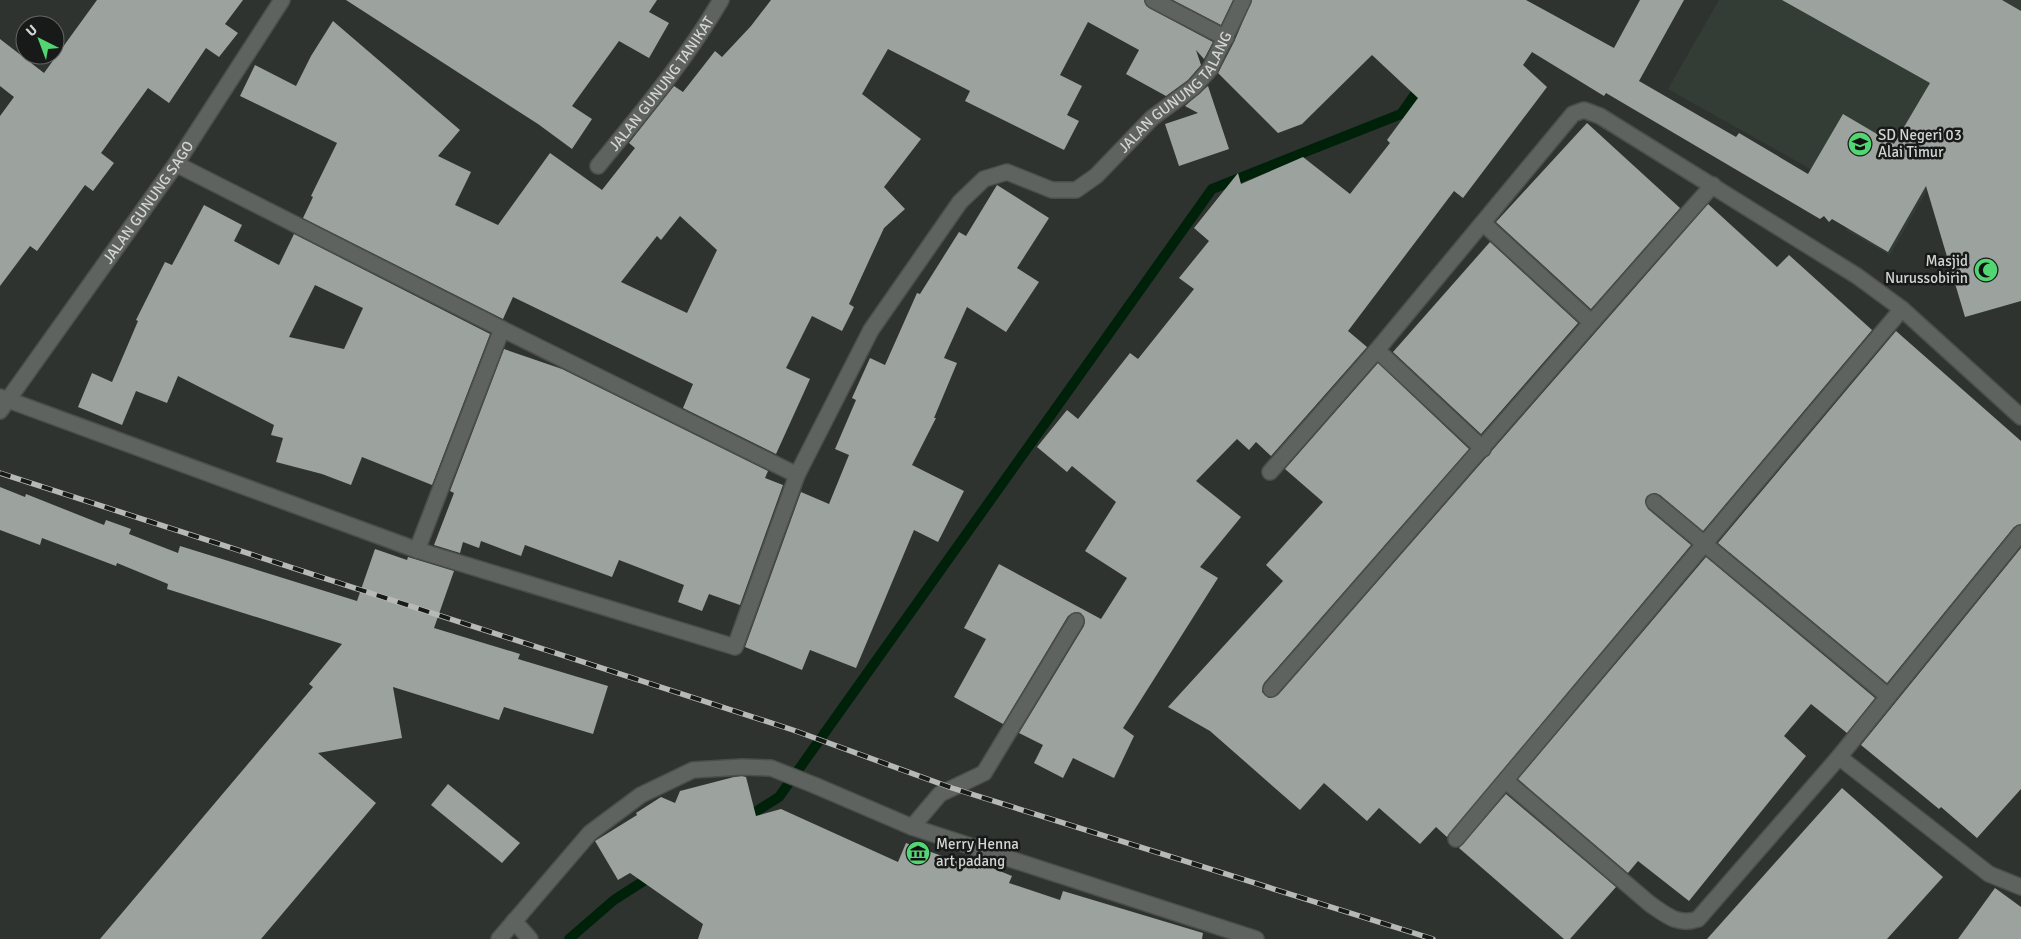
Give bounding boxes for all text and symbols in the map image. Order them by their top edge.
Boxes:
street label: JALAN GUNUNG TANIKAT [605,12,718,155]
north arrow [15,15,65,65]
text: U [22,21,41,40]
street label: JALAN GUNUNG TALANG [1114,29,1236,156]
place label: SD Negeri 03 Alai Timur [1878,126,1962,161]
school or university icon: SD Negeri 03 Alai Timur [1847,131,1873,157]
street label: JALAN GUNUNG SAGO [99,137,198,267]
place label: Masjid Nurussobirin [1885,252,1968,287]
mosque icon: Masjid Nurussobirin [1973,257,1999,283]
place label: Merry Henna art padang [936,835,1019,870]
museum icon: Merry Henna art padang [905,840,931,866]

